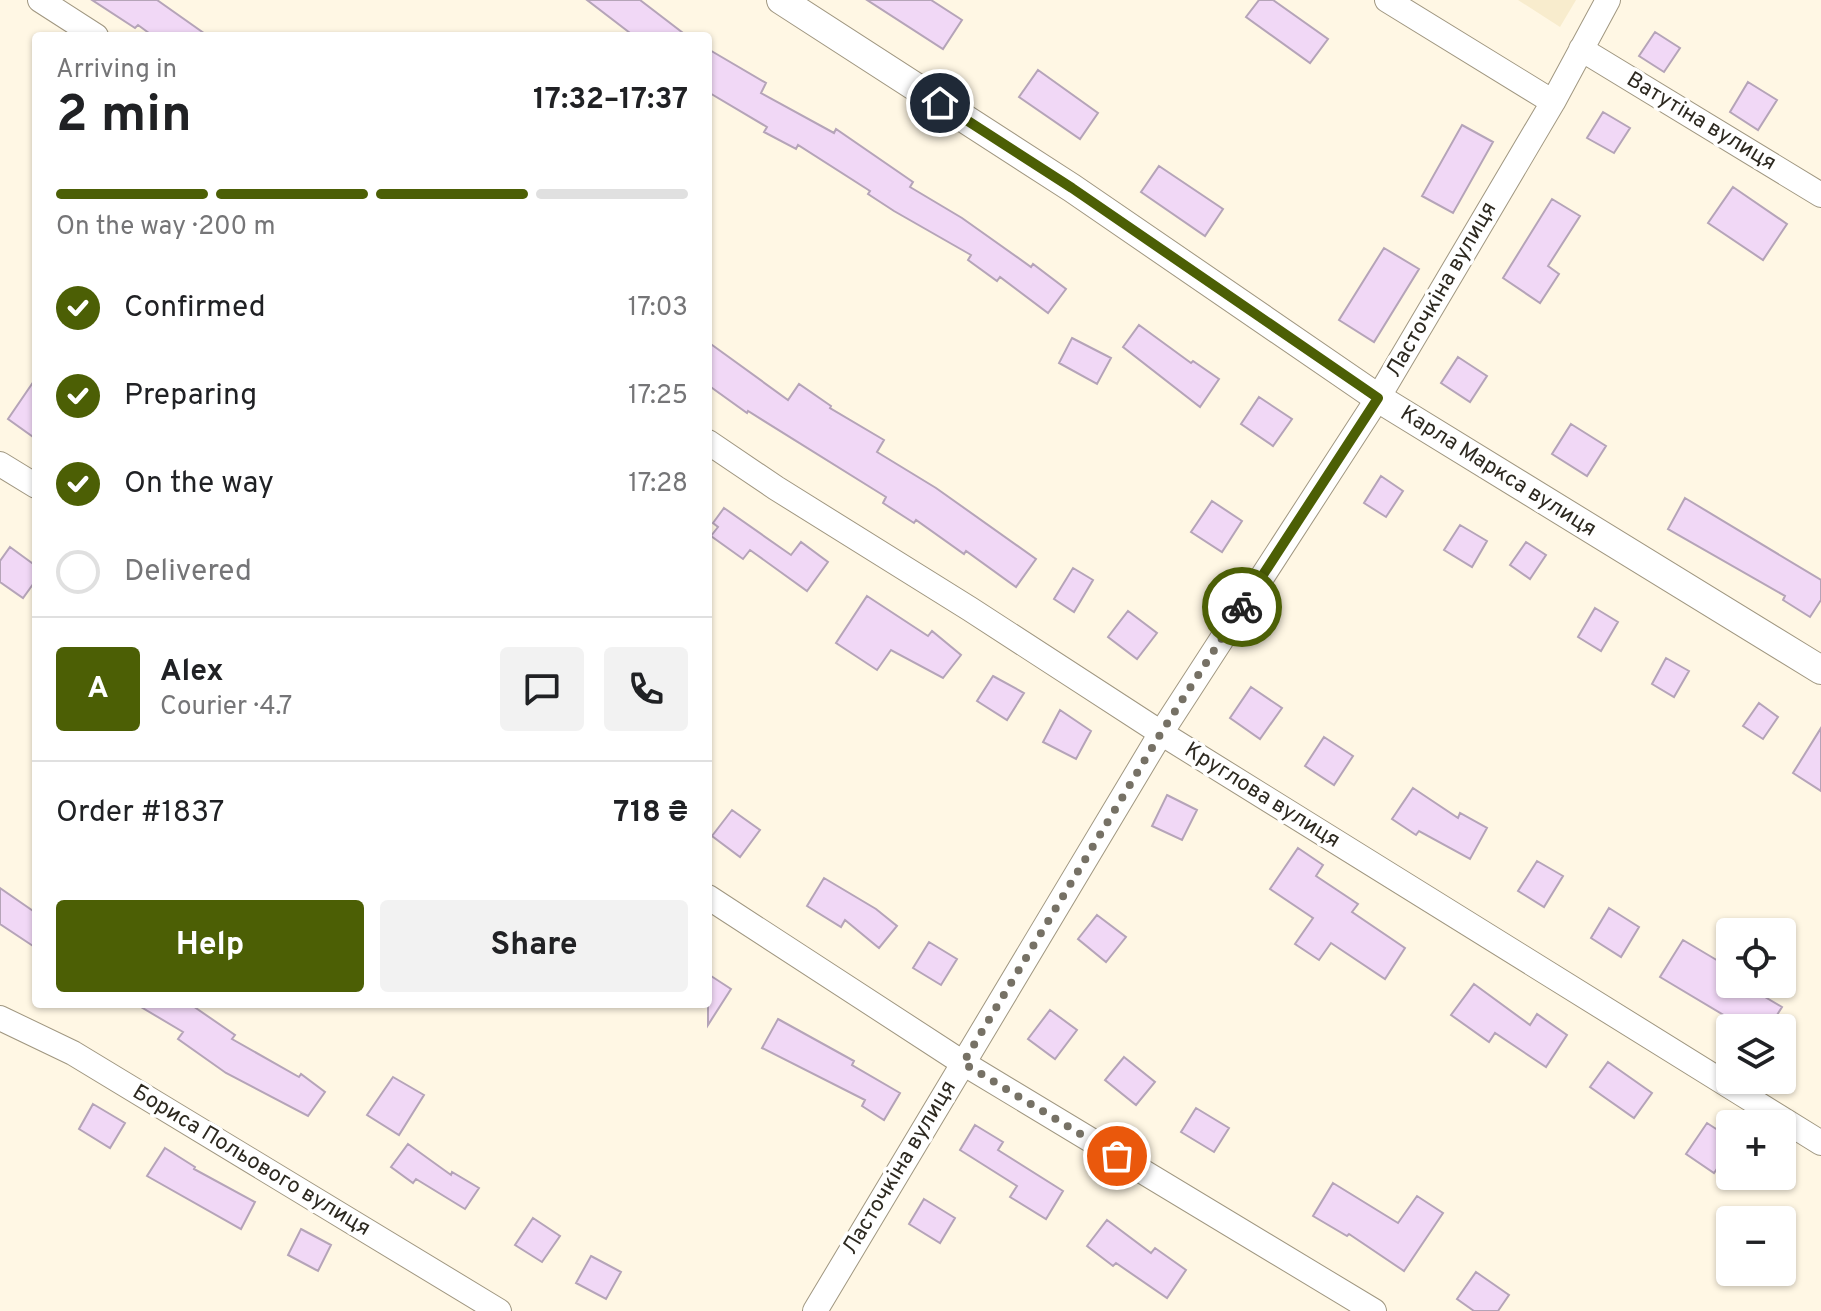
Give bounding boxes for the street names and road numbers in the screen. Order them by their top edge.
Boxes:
street label: Ватутіна вулиця [1621,67,1781,177]
street label: Ласточкіна вулиця [1381,197,1503,383]
street label: Карла Маркса вулиця [1395,401,1601,543]
street label: Круглова вулиця [1179,737,1345,855]
street label: Ласточкіна вулиця [837,1076,963,1260]
street label: Бориса Польового вулиця [127,1079,375,1243]

